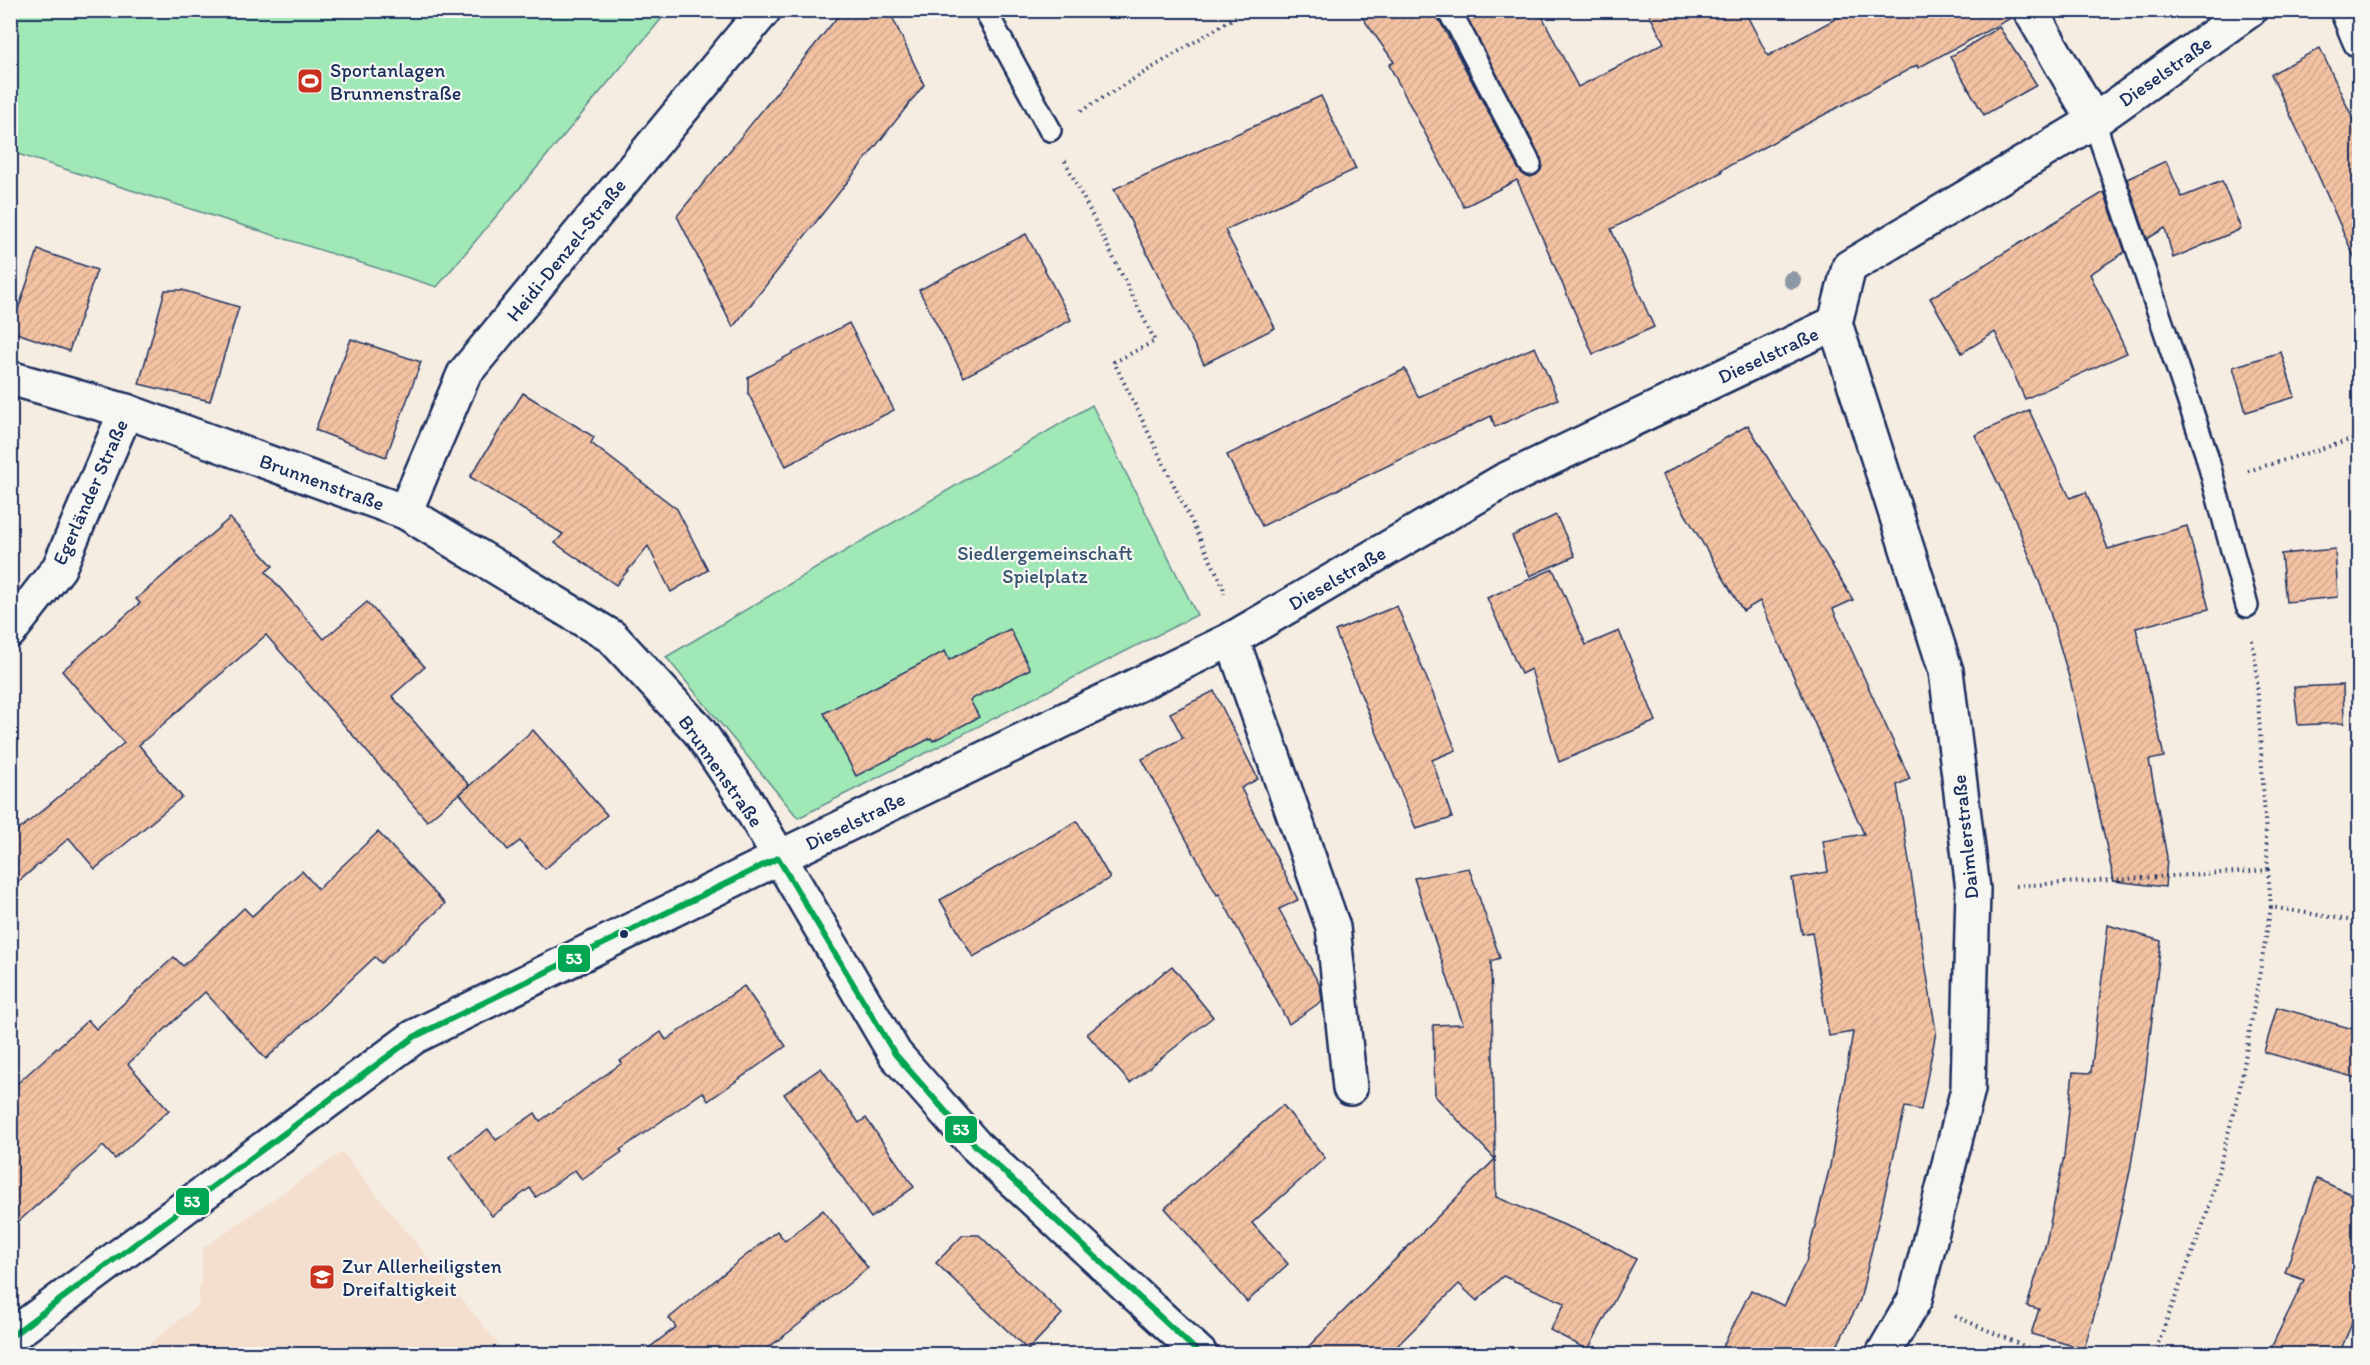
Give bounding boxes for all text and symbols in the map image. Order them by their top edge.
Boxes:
street label: Dieselstraße [2114,30,2216,112]
place label: Sportanlagen Brunnenstraße [330,58,461,105]
sports icon: Sportanlagen Brunnenstraße [295,66,325,96]
street label: Heidi-Denzel-Straße [501,174,631,326]
street label: Dieselstraße [1714,321,1822,389]
street label: Egerländer Straße [47,415,133,569]
street label: Brunnenstraße [256,448,388,516]
park label: Siedlergemeinschaft Spielplatz [957,541,1133,588]
street label: Dieselstraße [1284,541,1390,615]
street label: Brunnenstraße [674,710,768,832]
street label: Daimlerstraße [1947,773,1983,901]
street label: Dieselstraße [801,786,909,856]
unlabelled marker [618,928,630,940]
line badge: 53 [557,944,591,973]
text: 53 [565,949,583,968]
line badge: 53 [944,1115,978,1144]
text: 53 [952,1120,970,1139]
line badge: 53 [175,1187,210,1216]
text: 53 [183,1192,201,1211]
place label: Zur Allerheiligsten Dreifaltigkeit [342,1254,502,1301]
school or university icon: Zur Allerheiligsten Dreifaltigkeit [307,1262,337,1292]

